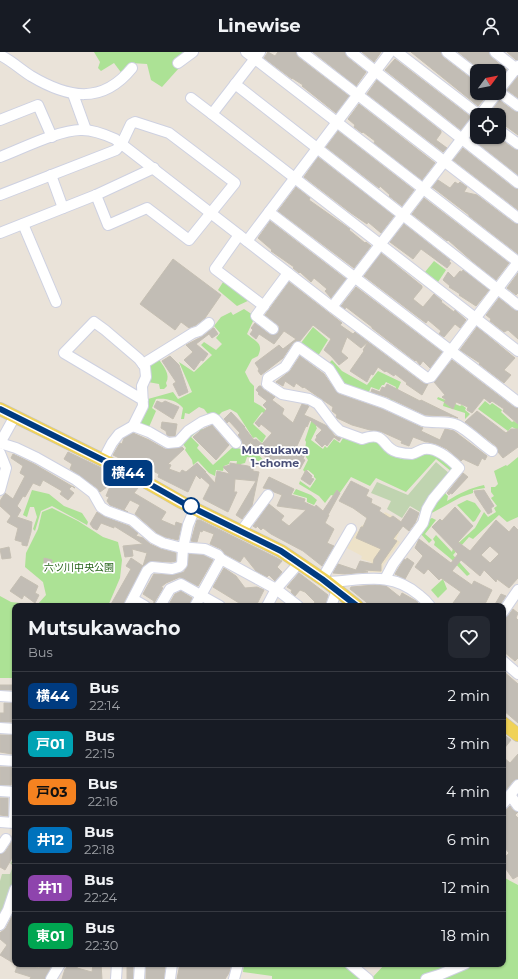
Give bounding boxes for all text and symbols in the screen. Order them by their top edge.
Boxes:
icon: back [16,15,38,37]
text: Linewise [217,15,301,37]
icon: person [480,15,502,37]
north arrow [470,64,506,100]
map controls [470,64,506,144]
button: locate [470,108,506,144]
district label: Mutsukawa 1-chome [242,443,309,470]
line badge: 横44 [105,460,151,486]
text: 横44 [111,464,145,482]
unlabelled marker [182,497,200,515]
park label: 六ツ川中央公園 [44,561,114,574]
button: heart [448,616,490,658]
text: Mutsukawacho [28,617,180,640]
text: Bus [28,644,53,660]
text: Bus [89,678,119,697]
text: 2 min [447,686,490,705]
text: 横44 [36,687,69,705]
text: 22:14 [89,697,120,713]
text: Bus [85,726,115,745]
text: 3 min [448,734,490,753]
text: 戸01 [36,735,65,753]
text: 22:15 [85,745,115,761]
text: Bus [88,774,117,793]
text: 4 min [446,782,490,801]
text: 戸03 [36,783,68,801]
text: 22:16 [88,793,118,809]
text: Bus [84,822,114,841]
text: 6 min [447,830,490,849]
text: 井12 [36,831,64,849]
text: 22:18 [84,841,115,857]
text: Bus [84,870,114,889]
text: 12 min [442,878,490,897]
text: 井11 [38,879,62,897]
text: 22:24 [84,889,117,905]
text: Bus [85,918,115,937]
text: 18 min [441,926,490,945]
text: 東01 [36,927,65,945]
text: 22:30 [85,937,118,953]

